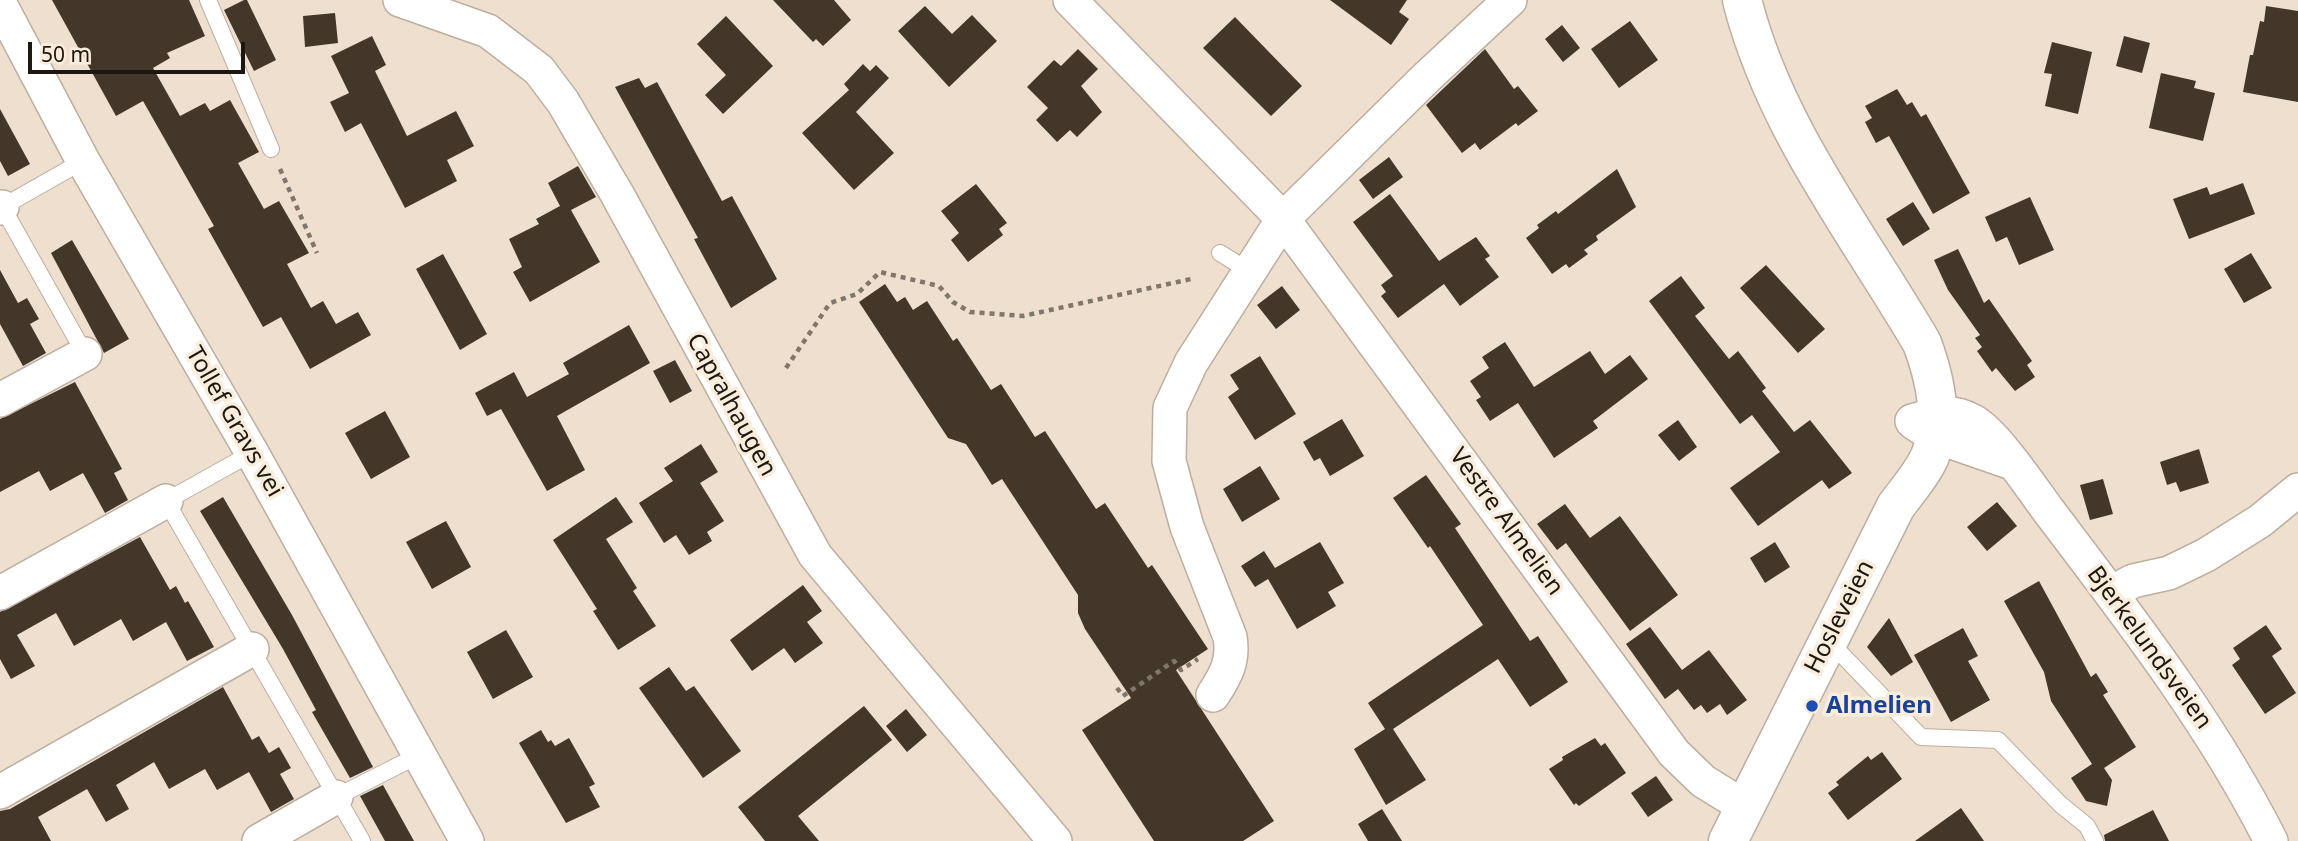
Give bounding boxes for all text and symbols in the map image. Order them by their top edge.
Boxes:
scale bar [32,28,248,72]
text: 50 m [41,40,90,68]
street label: Capralhaugen [680,329,782,481]
street label: Tollef Gravs vei [179,342,289,502]
street label: Vestre Almelien [1443,443,1569,601]
street label: Hosleveien [1799,556,1881,678]
street label: Bjerkelundsveien [2080,561,2218,735]
place label: Almelien [1826,692,1932,720]
marker: Almelien [1804,698,1820,714]

